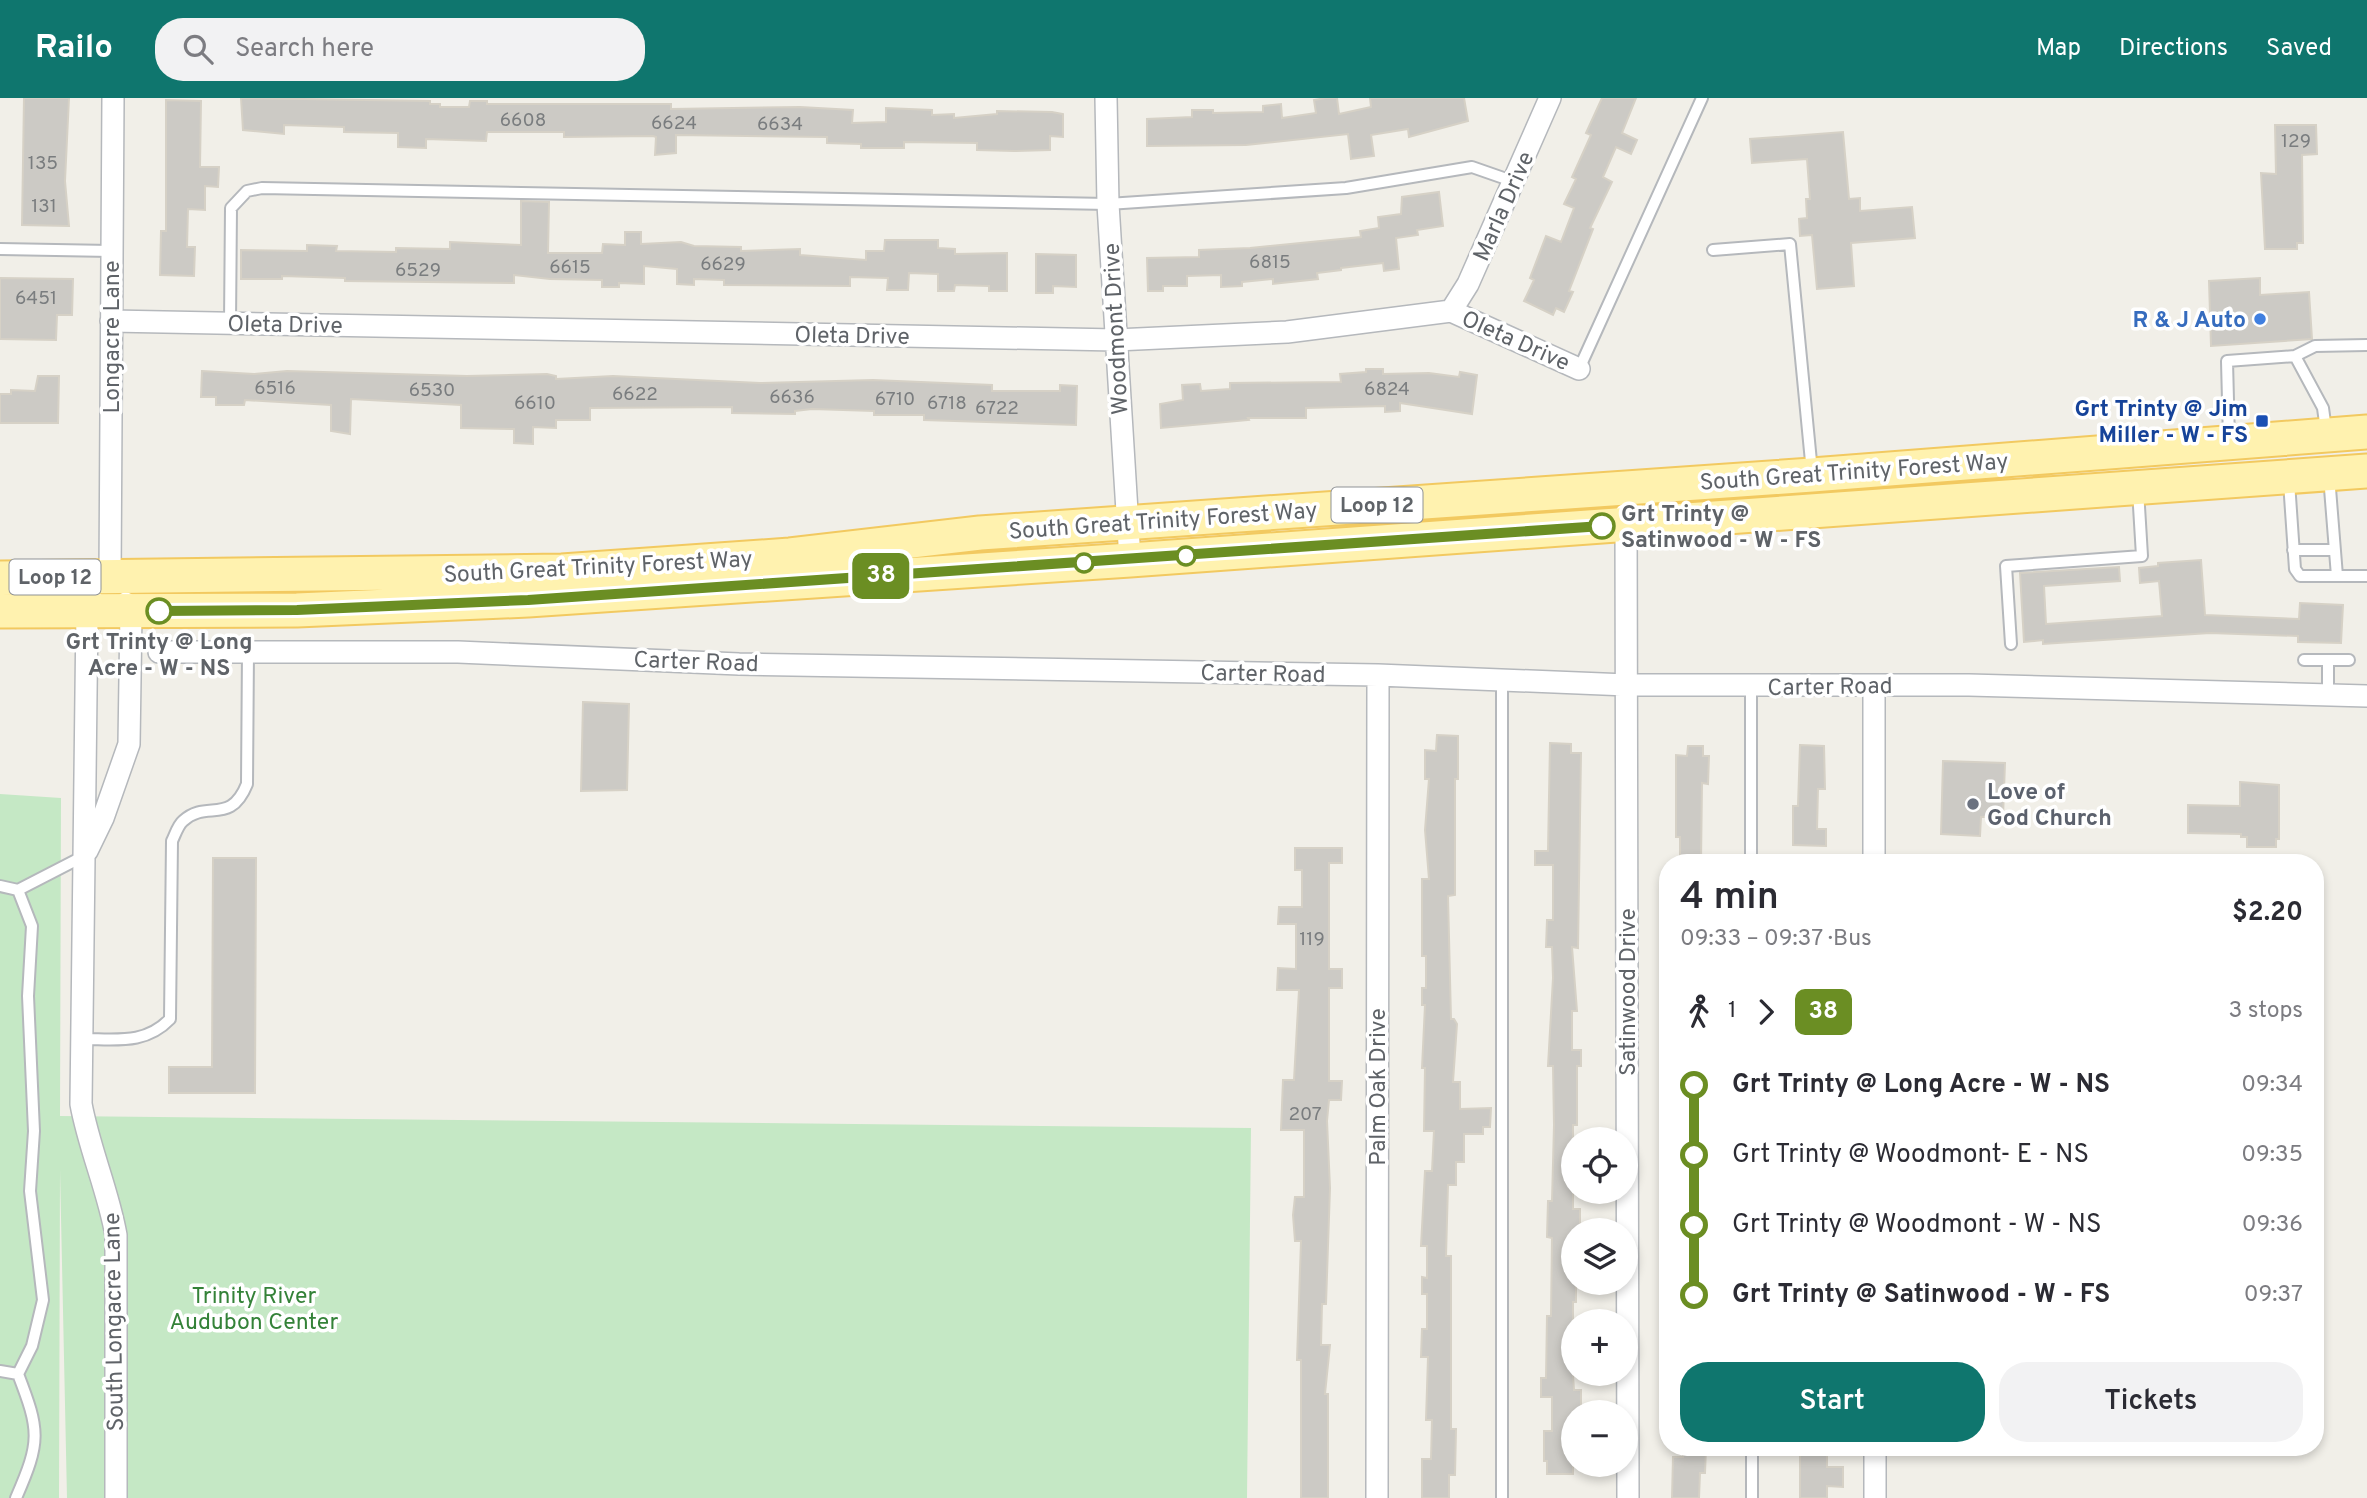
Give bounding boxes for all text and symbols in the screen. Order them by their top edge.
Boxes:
search box [155,18,645,81]
text: Railo [35,28,113,70]
icon: search [179,30,217,68]
text: Search here [235,33,374,66]
text: Map [2036,34,2081,64]
text: Directions [2119,34,2228,64]
text: Saved [2266,34,2332,64]
house number: 6608 [500,109,546,133]
house number: 6624 [651,112,697,136]
house number: 6634 [757,113,803,137]
house number: 129 [2281,130,2311,154]
street label: Marla Drive [1468,148,1542,266]
house number: 135 [28,152,58,176]
house number: 131 [31,195,57,219]
street label: Woodmont Drive [1099,242,1136,415]
house number: 6815 [1249,251,1291,275]
house number: 6629 [700,253,746,277]
house number: 6615 [549,256,591,280]
house number: 6529 [395,259,441,283]
street label: Longacre Lane [99,260,128,414]
house number: 6451 [15,287,57,311]
street label: Oleta Drive [1456,306,1574,379]
place label: R & J Auto [2133,307,2246,336]
street label: Oleta Drive [227,311,343,342]
marker: R & J Auto [2252,311,2268,327]
street label: Oleta Drive [794,322,910,353]
house number: 6516 [254,377,296,401]
house number: 6824 [1364,378,1410,402]
house number: 6530 [409,379,455,403]
house number: 6622 [612,383,658,407]
house number: 6636 [769,386,815,410]
house number: 6710 [875,388,915,412]
house number: 6610 [514,392,556,416]
house number: 6718 [927,392,967,416]
place label: Grt Trinty @ Jim Miller - W - FS [2074,396,2248,451]
house number: 6722 [975,397,1019,421]
marker: Grt Trinty @ Jim Miller - W - FS [2254,413,2270,429]
street label: South Great Trinity Forest Way [1699,448,2009,499]
road number: Loop 12 [1332,488,1422,522]
street label: South Great Trinity Forest Way [1008,497,1318,548]
place label: Grt Trinty @ Satinwood - W - FS [1621,501,1821,556]
marker: Grt Trinty @ Satinwood - W - FS [1589,513,1615,539]
street label: South Great Trinity Forest Way [443,546,753,591]
unlabelled marker [1176,546,1196,566]
line badge: 38 [850,553,912,599]
unlabelled marker [1074,553,1094,573]
road number: Loop 12 [9,560,100,594]
text: 38 [866,561,896,591]
marker: Grt Trinty @ Long Acre - W - NS [146,598,172,624]
place label: Grt Trinty @ Long Acre - W - NS [66,629,252,684]
street label: Carter Road [633,647,759,680]
street label: Carter Road [1200,660,1326,691]
street label: Carter Road [1767,673,1893,704]
place label: Love of God Church [1987,779,2112,834]
marker: Love of God Church [1965,796,1981,812]
text: 4 min [1680,874,1779,923]
text: $2.20 [2232,897,2303,930]
street label: Satinwood Drive [1615,908,1644,1076]
text: 09:33 – 09:37 · Bus [1680,925,1872,954]
house number: 119 [1299,928,1325,952]
icon: walk [1680,993,1718,1031]
icon: forward [1747,993,1785,1031]
text: 1 [1728,997,1737,1026]
text: 38 [1809,997,1838,1027]
text: 3 stops [2228,997,2303,1026]
street label: Palm Oak Drive [1365,1008,1394,1166]
text: Grt Trinty @ Long Acre - W - NS [1732,1069,2110,1102]
text: 09:34 [2241,1071,2303,1100]
house number: 207 [1288,1103,1322,1127]
map controls [1561,1127,1638,1477]
button: locate [1561,1127,1638,1204]
text: Grt Trinty @ Woodmont- E - NS [1732,1139,2089,1172]
text: 09:35 [2241,1141,2303,1170]
text: Grt Trinty @ Woodmont - W - NS [1732,1209,2101,1242]
text: 09:36 [2242,1211,2303,1240]
street label: South Longacre Lane [99,1212,132,1432]
button: layers [1561,1218,1638,1295]
text: Grt Trinty @ Satinwood - W - FS [1732,1279,2110,1312]
text: 09:37 [2244,1281,2303,1310]
park label: Trinity River Audubon Center [170,1283,338,1338]
button: + [1561,1309,1638,1386]
button: Start [1680,1362,1985,1442]
button: Tickets [1999,1362,2303,1442]
button: − [1561,1400,1638,1477]

